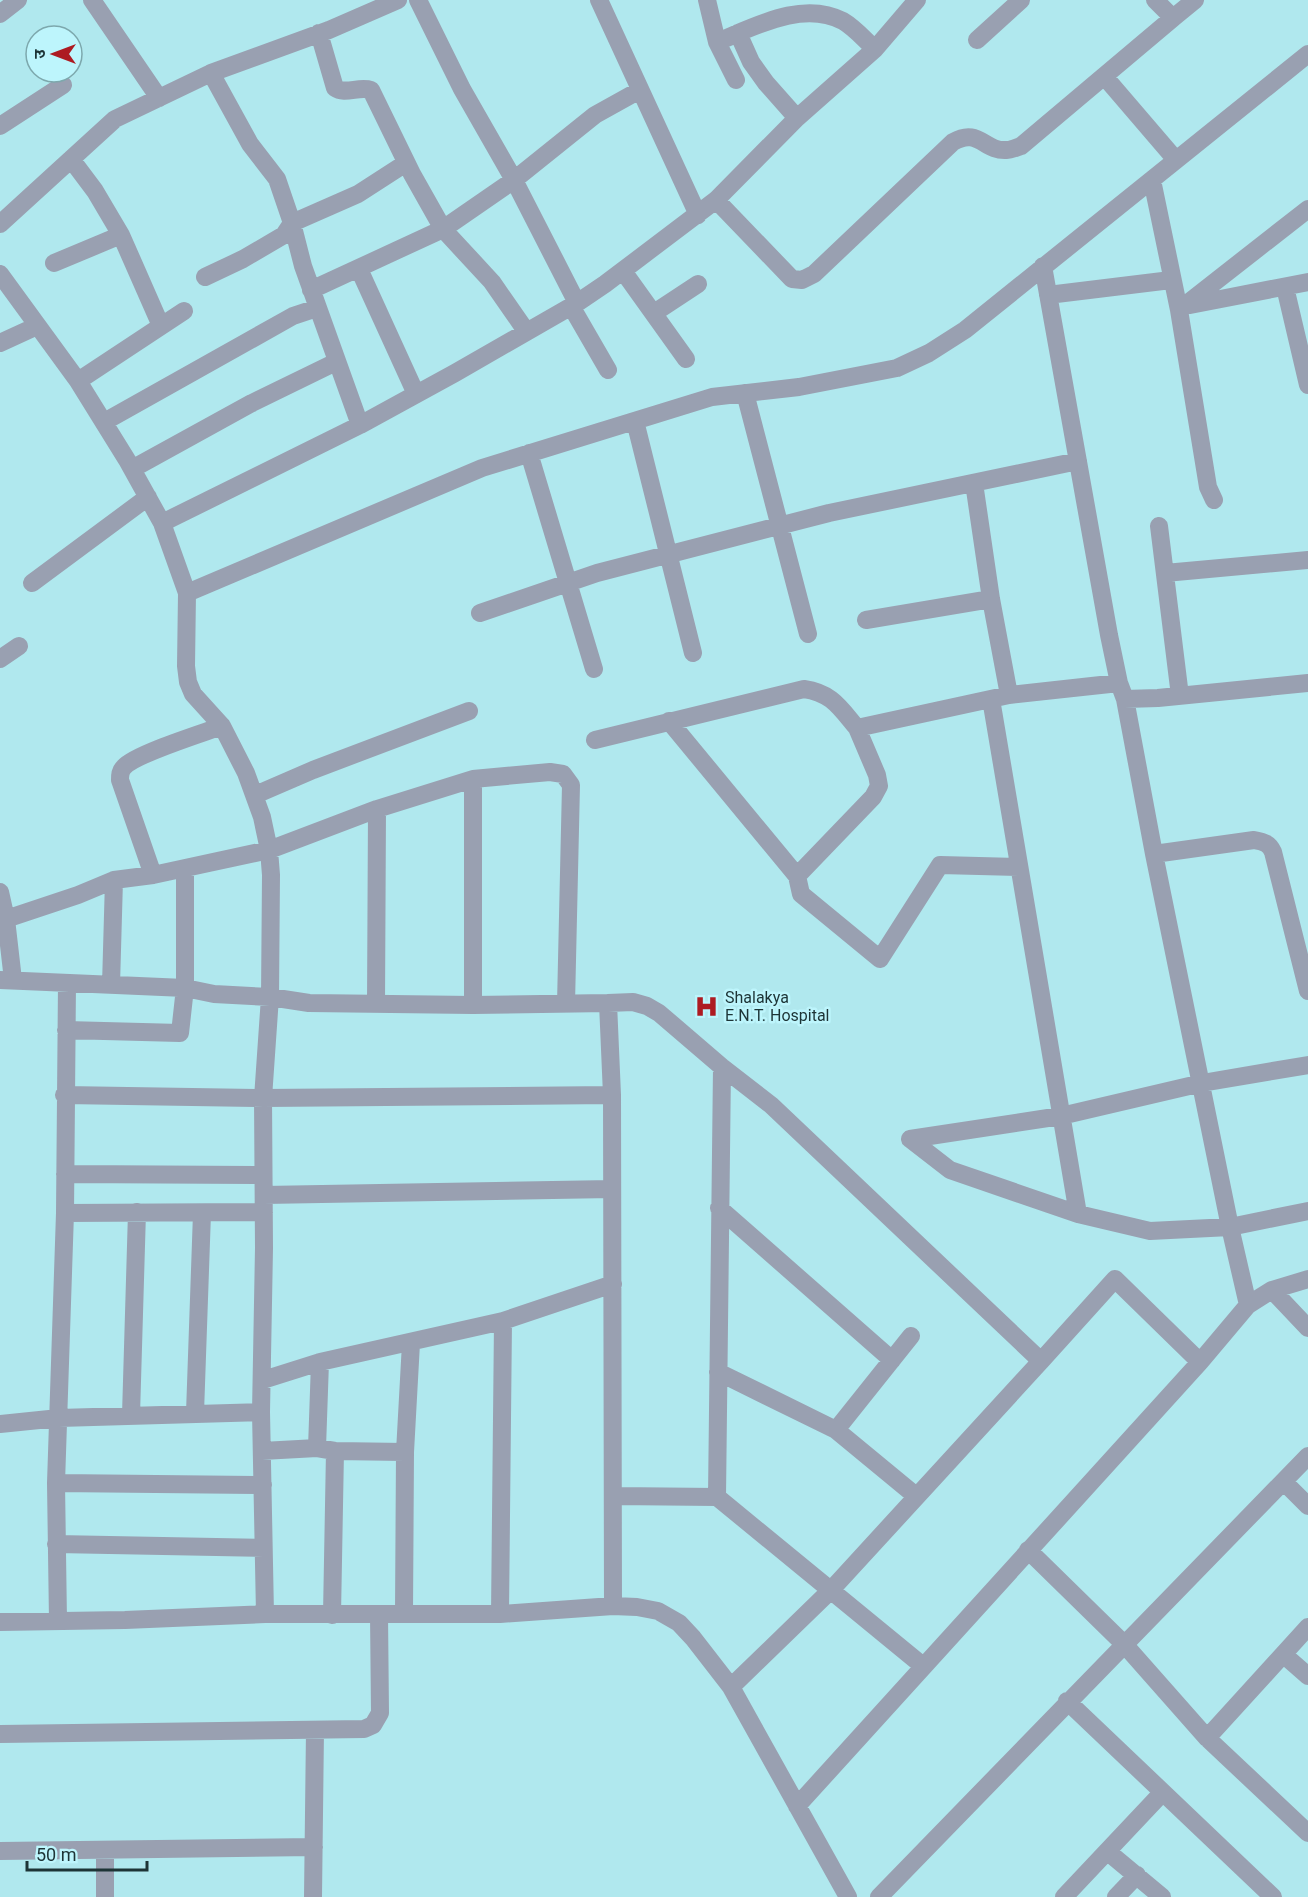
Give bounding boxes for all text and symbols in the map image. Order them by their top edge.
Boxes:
north arrow [24,24,84,84]
text: उ [30,49,49,59]
place label: Shalakya E.N.T. Hospital [725,988,829,1025]
hospital icon: Shalakya E.N.T. Hospital [694,993,720,1019]
scale bar [27,1834,147,1872]
text: 50 m [36,1844,76,1865]

